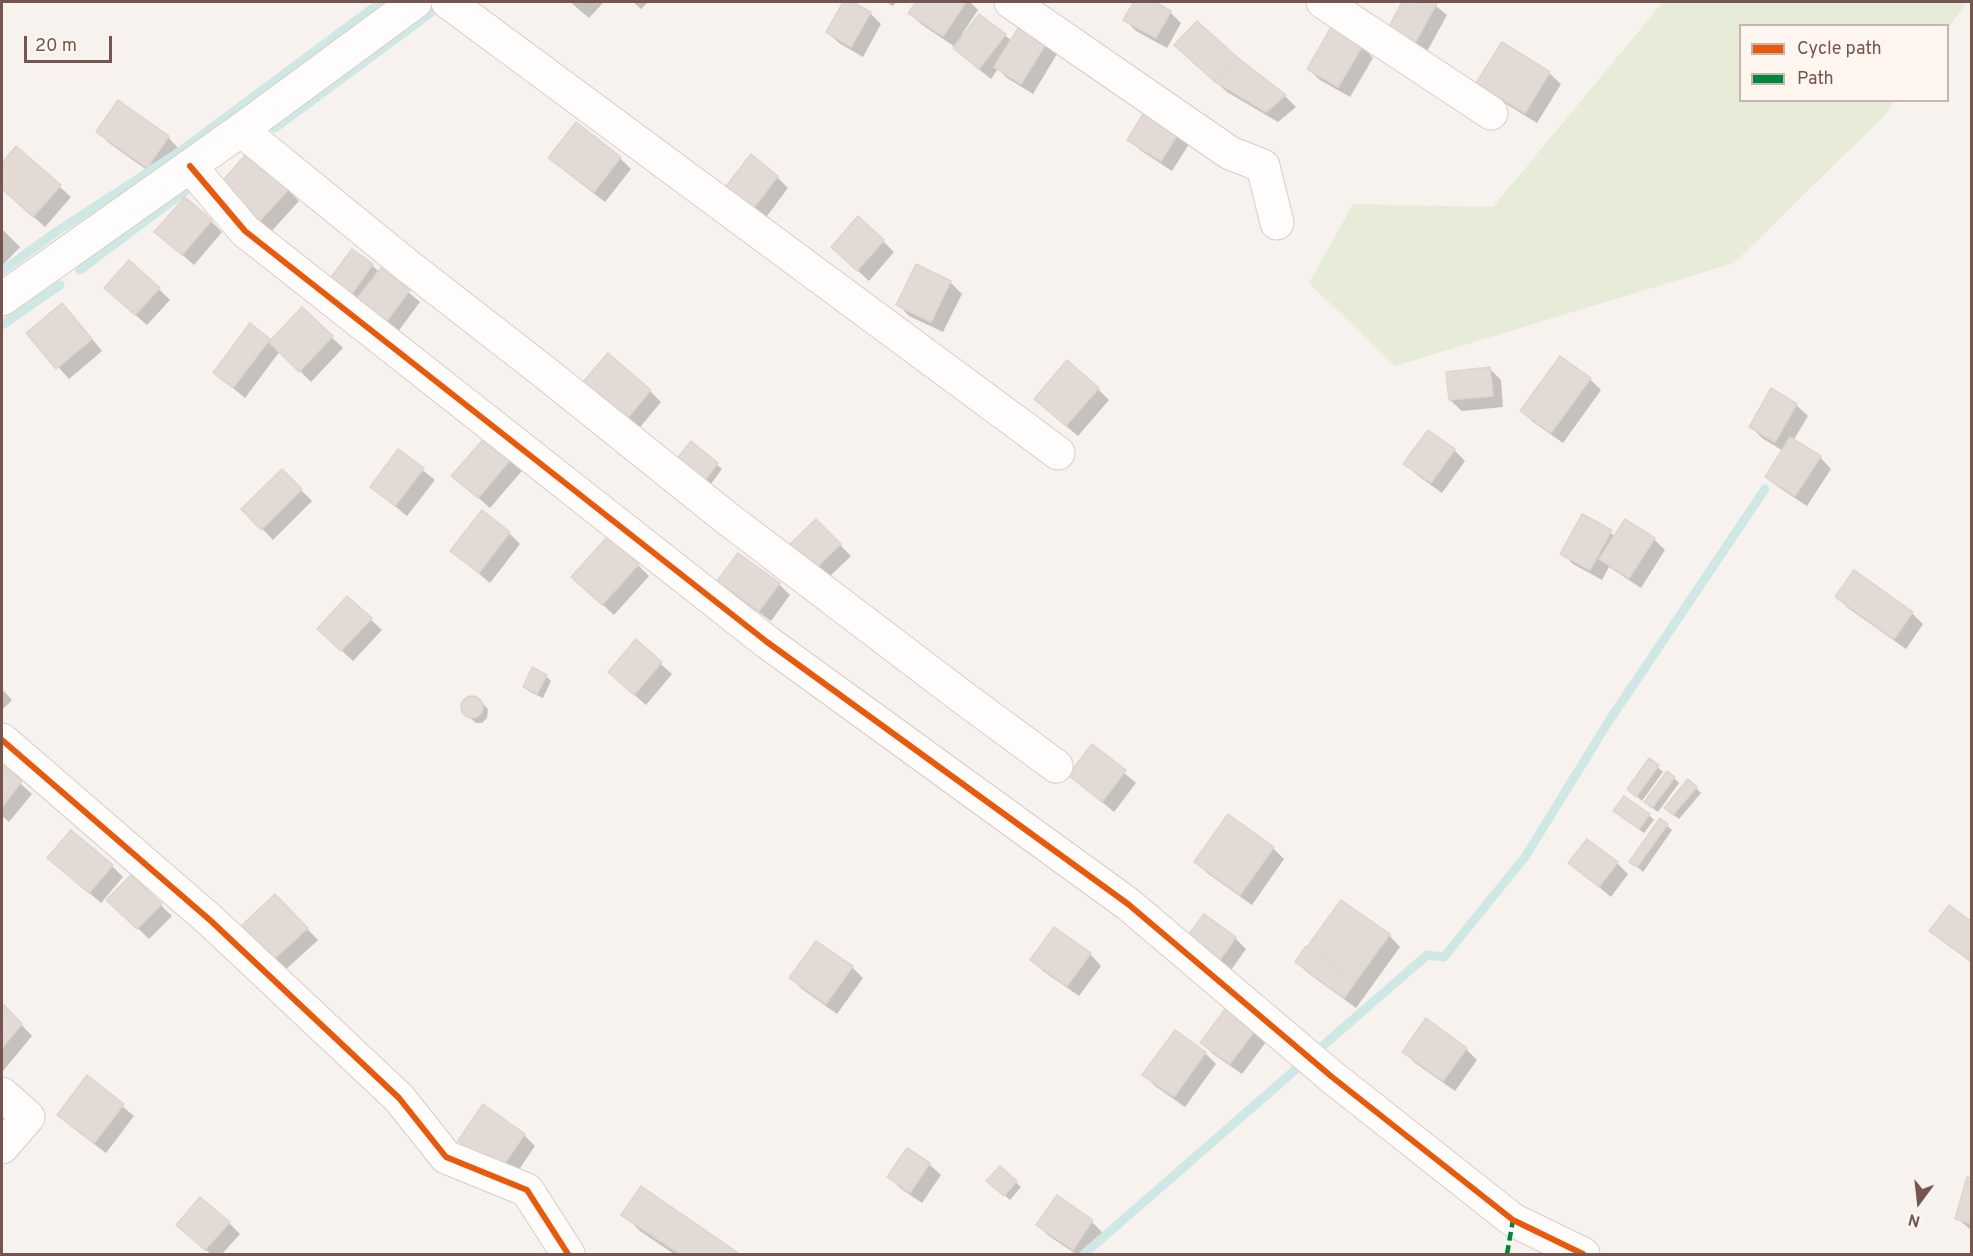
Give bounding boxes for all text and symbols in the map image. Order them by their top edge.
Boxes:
scale bar [27,24,116,62]
legend [1739,24,1949,102]
text: 20 m [35,35,77,58]
text: Cycle path [1797,38,1882,61]
text: Path [1797,68,1834,91]
north arrow [1889,1172,1949,1232]
text: N [1906,1208,1922,1231]

